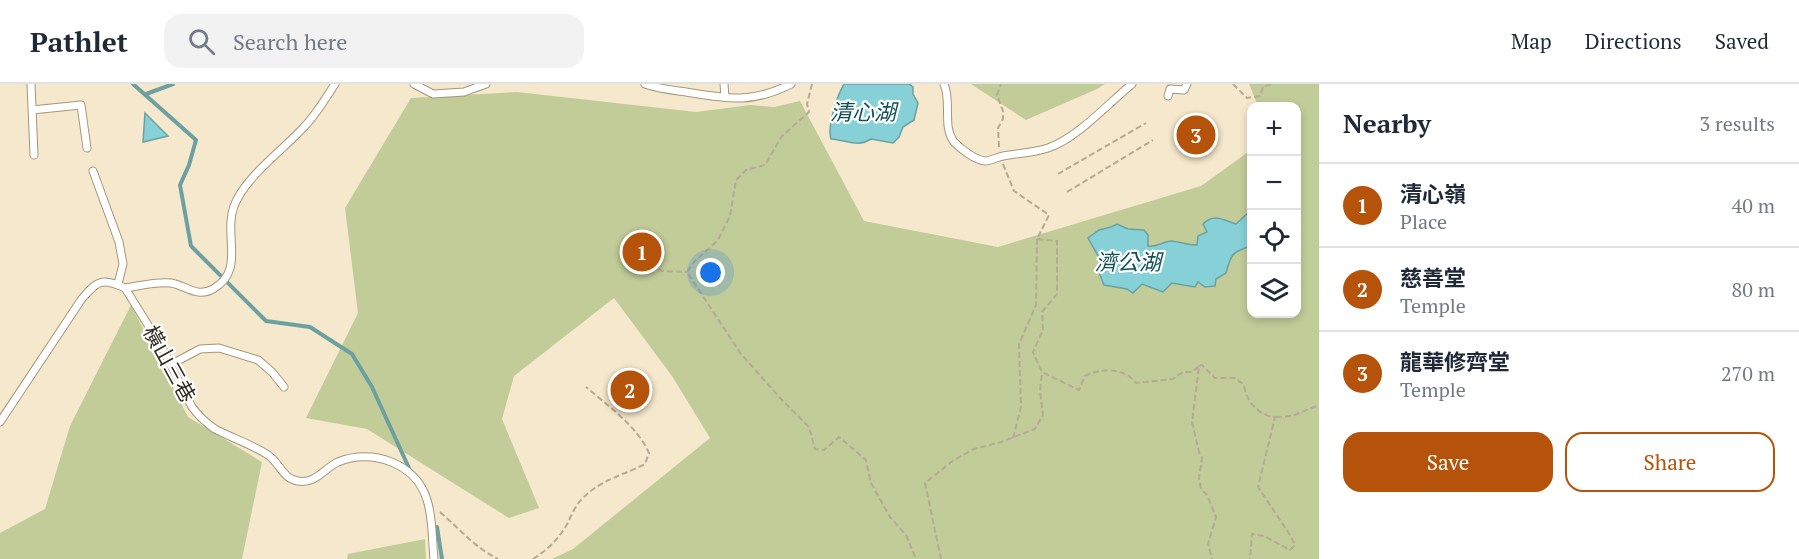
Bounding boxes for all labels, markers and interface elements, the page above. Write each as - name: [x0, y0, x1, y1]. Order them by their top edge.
- search box: [164, 14, 584, 68]
- text: Pathlet: [30, 23, 128, 60]
- icon: search: [185, 25, 218, 58]
- text: Search here: [233, 27, 347, 56]
- text: Map: [1511, 27, 1552, 55]
- text: Directions: [1585, 27, 1682, 55]
- text: Saved: [1715, 27, 1769, 55]
- water label: 清心湖: [830, 97, 899, 126]
- map controls: [1247, 102, 1301, 318]
- button: +: [1247, 102, 1301, 156]
- text: Nearby: [1343, 106, 1431, 140]
- text: 3 results: [1700, 110, 1775, 137]
- pin: 3: [1176, 112, 1216, 158]
- button: −: [1247, 156, 1301, 210]
- text: 清心嶺: [1400, 179, 1466, 208]
- text: 1: [1357, 192, 1368, 219]
- text: 40 m: [1732, 192, 1775, 219]
- text: Place: [1400, 208, 1447, 235]
- button: locate: [1247, 210, 1301, 264]
- pin: 1: [622, 230, 662, 274]
- water label: 濟公湖: [1095, 247, 1164, 276]
- your location: [696, 258, 725, 287]
- text: 慈善堂: [1400, 263, 1466, 292]
- button: layers: [1247, 264, 1301, 318]
- text: 2: [1357, 276, 1368, 303]
- text: 80 m: [1732, 276, 1775, 303]
- text: Temple: [1400, 292, 1466, 319]
- street label: 橫山三巷: [137, 320, 202, 407]
- text: 龍華修齊堂: [1400, 347, 1510, 376]
- text: 3: [1357, 360, 1368, 387]
- text: 270 m: [1721, 360, 1775, 387]
- pin: 2: [610, 368, 650, 412]
- text: Temple: [1400, 376, 1466, 403]
- button: Save: [1343, 432, 1553, 492]
- button: Share: [1565, 432, 1775, 492]

